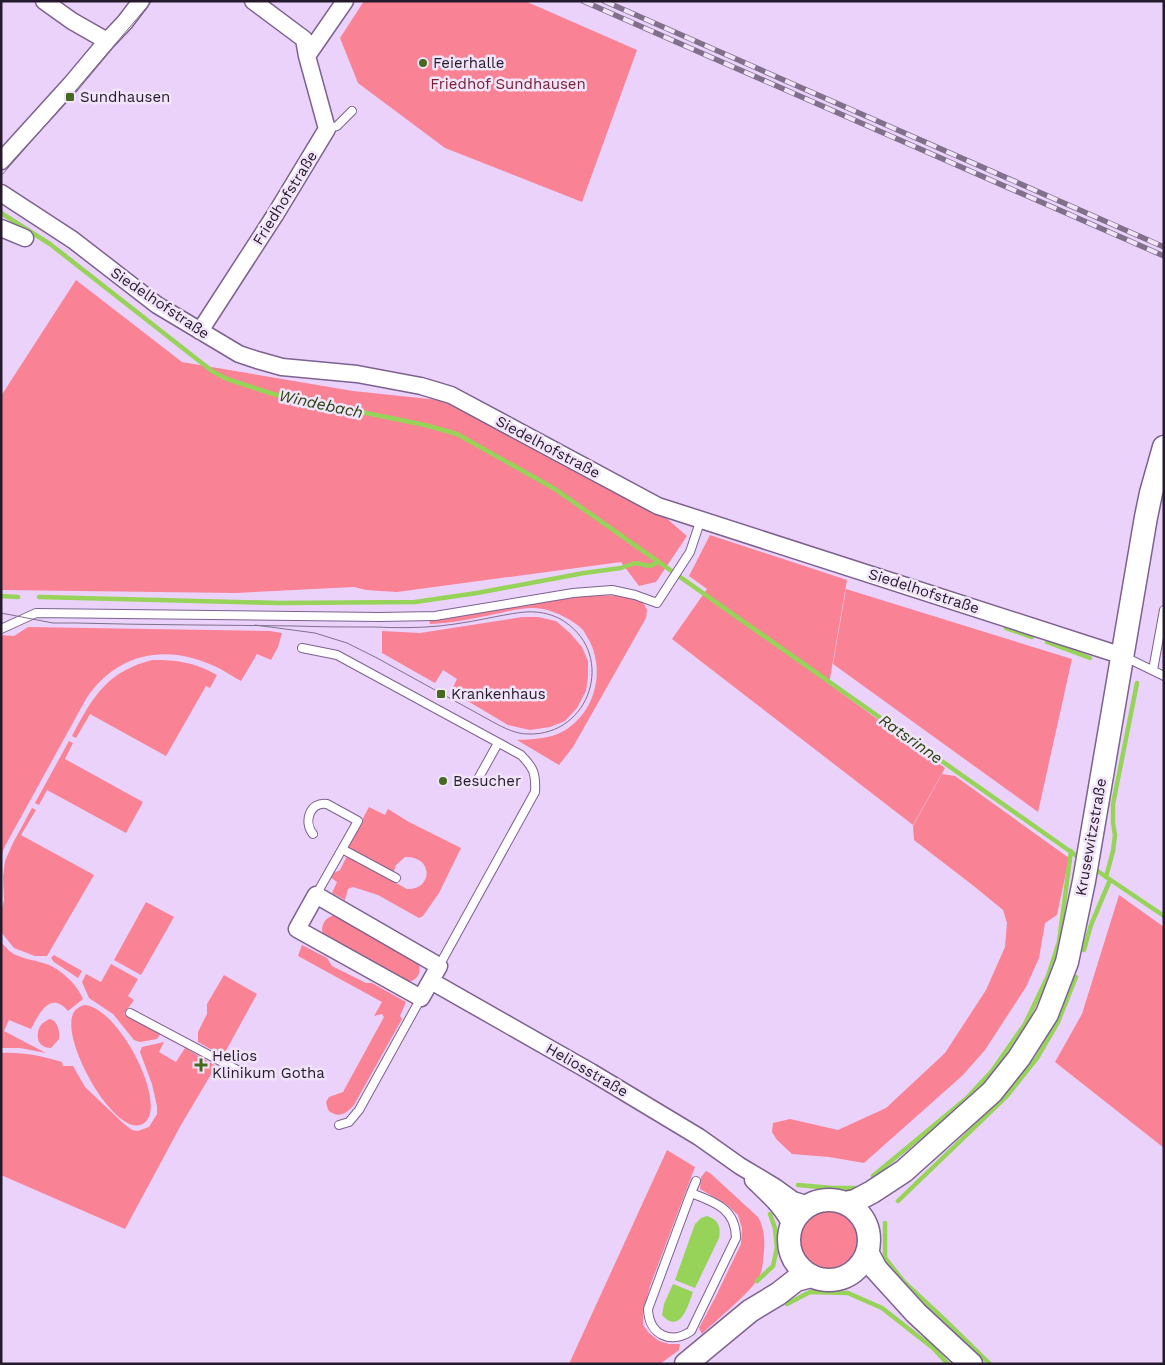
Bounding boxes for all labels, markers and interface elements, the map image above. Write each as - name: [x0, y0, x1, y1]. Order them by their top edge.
- place label: Feierhalle: [433, 54, 504, 72]
- marker: Feierhalle: [417, 57, 429, 69]
- park label: Friedhof Sundhausen: [430, 75, 586, 93]
- place label: Sundhausen: [80, 88, 170, 106]
- marker: Sundhausen: [64, 91, 76, 103]
- street label: Friedhofstraße: [249, 148, 321, 248]
- street label: Siedelhofstraße: [107, 263, 213, 343]
- water label: Windebach: [277, 386, 365, 422]
- street label: Siedelhofstraße: [493, 412, 603, 482]
- street label: Siedelhofstraße: [866, 565, 982, 617]
- place label: Krankenhaus: [451, 685, 546, 703]
- marker: Krankenhaus: [435, 688, 447, 700]
- water label: Ratsrinne: [876, 710, 946, 768]
- place label: Besucher: [453, 772, 521, 790]
- marker: Besucher: [437, 775, 449, 787]
- street label: Krusewitzstraße: [1072, 777, 1110, 897]
- street label: Heliosstraße: [543, 1039, 631, 1101]
- place label: Helios Klinikum Gotha: [212, 1047, 325, 1082]
- marker: Helios Klinikum Gotha: [194, 1058, 208, 1072]

